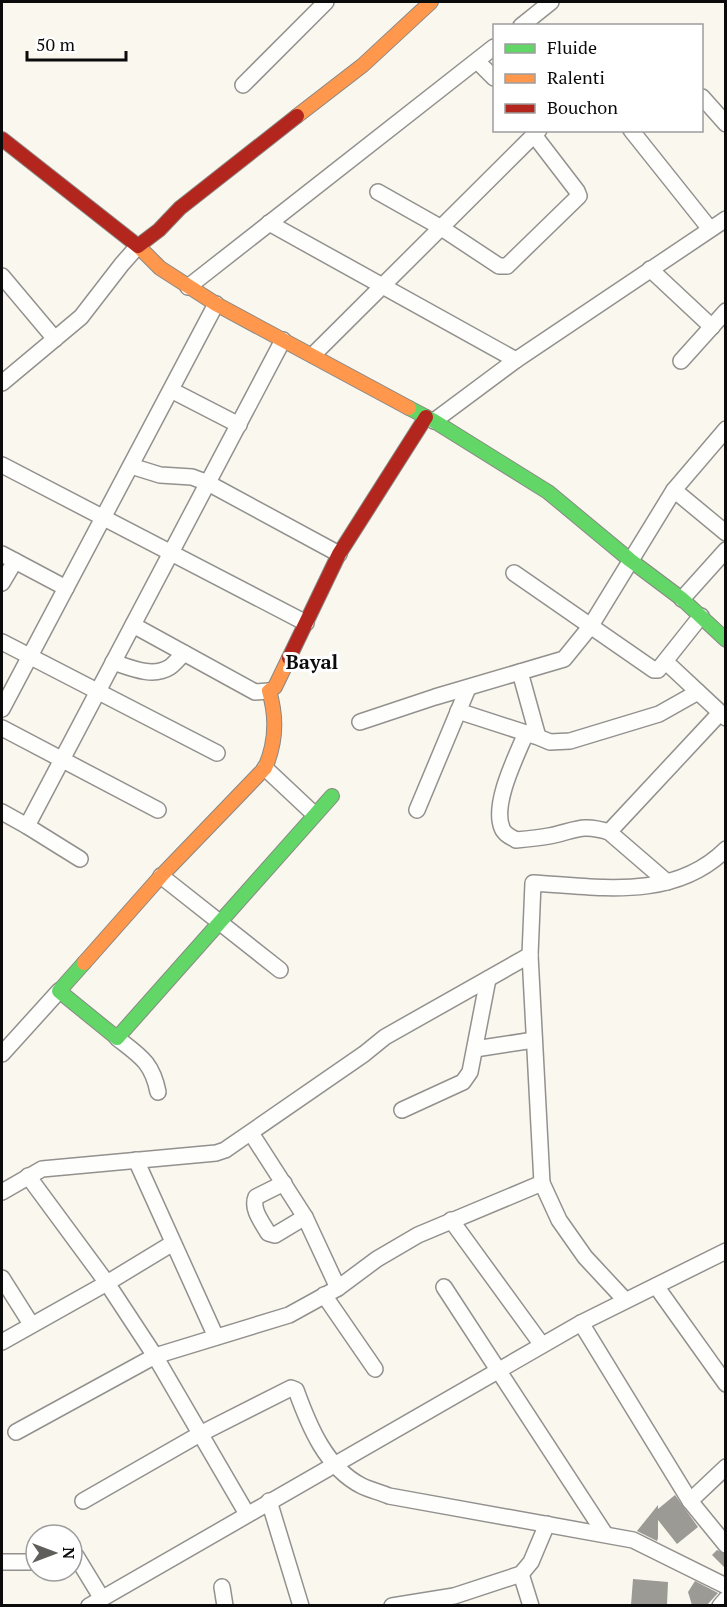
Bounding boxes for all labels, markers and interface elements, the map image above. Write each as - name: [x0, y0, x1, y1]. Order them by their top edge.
- scale bar: [27, 24, 126, 62]
- legend: [493, 24, 703, 132]
- text: 50 m: [36, 32, 76, 56]
- text: Fluide: [547, 35, 597, 59]
- text: Ralenti: [547, 65, 605, 89]
- text: Bouchon: [547, 95, 618, 119]
- district label: Bayal: [286, 648, 339, 675]
- north arrow: [24, 1523, 84, 1583]
- text: N: [58, 1547, 80, 1559]

